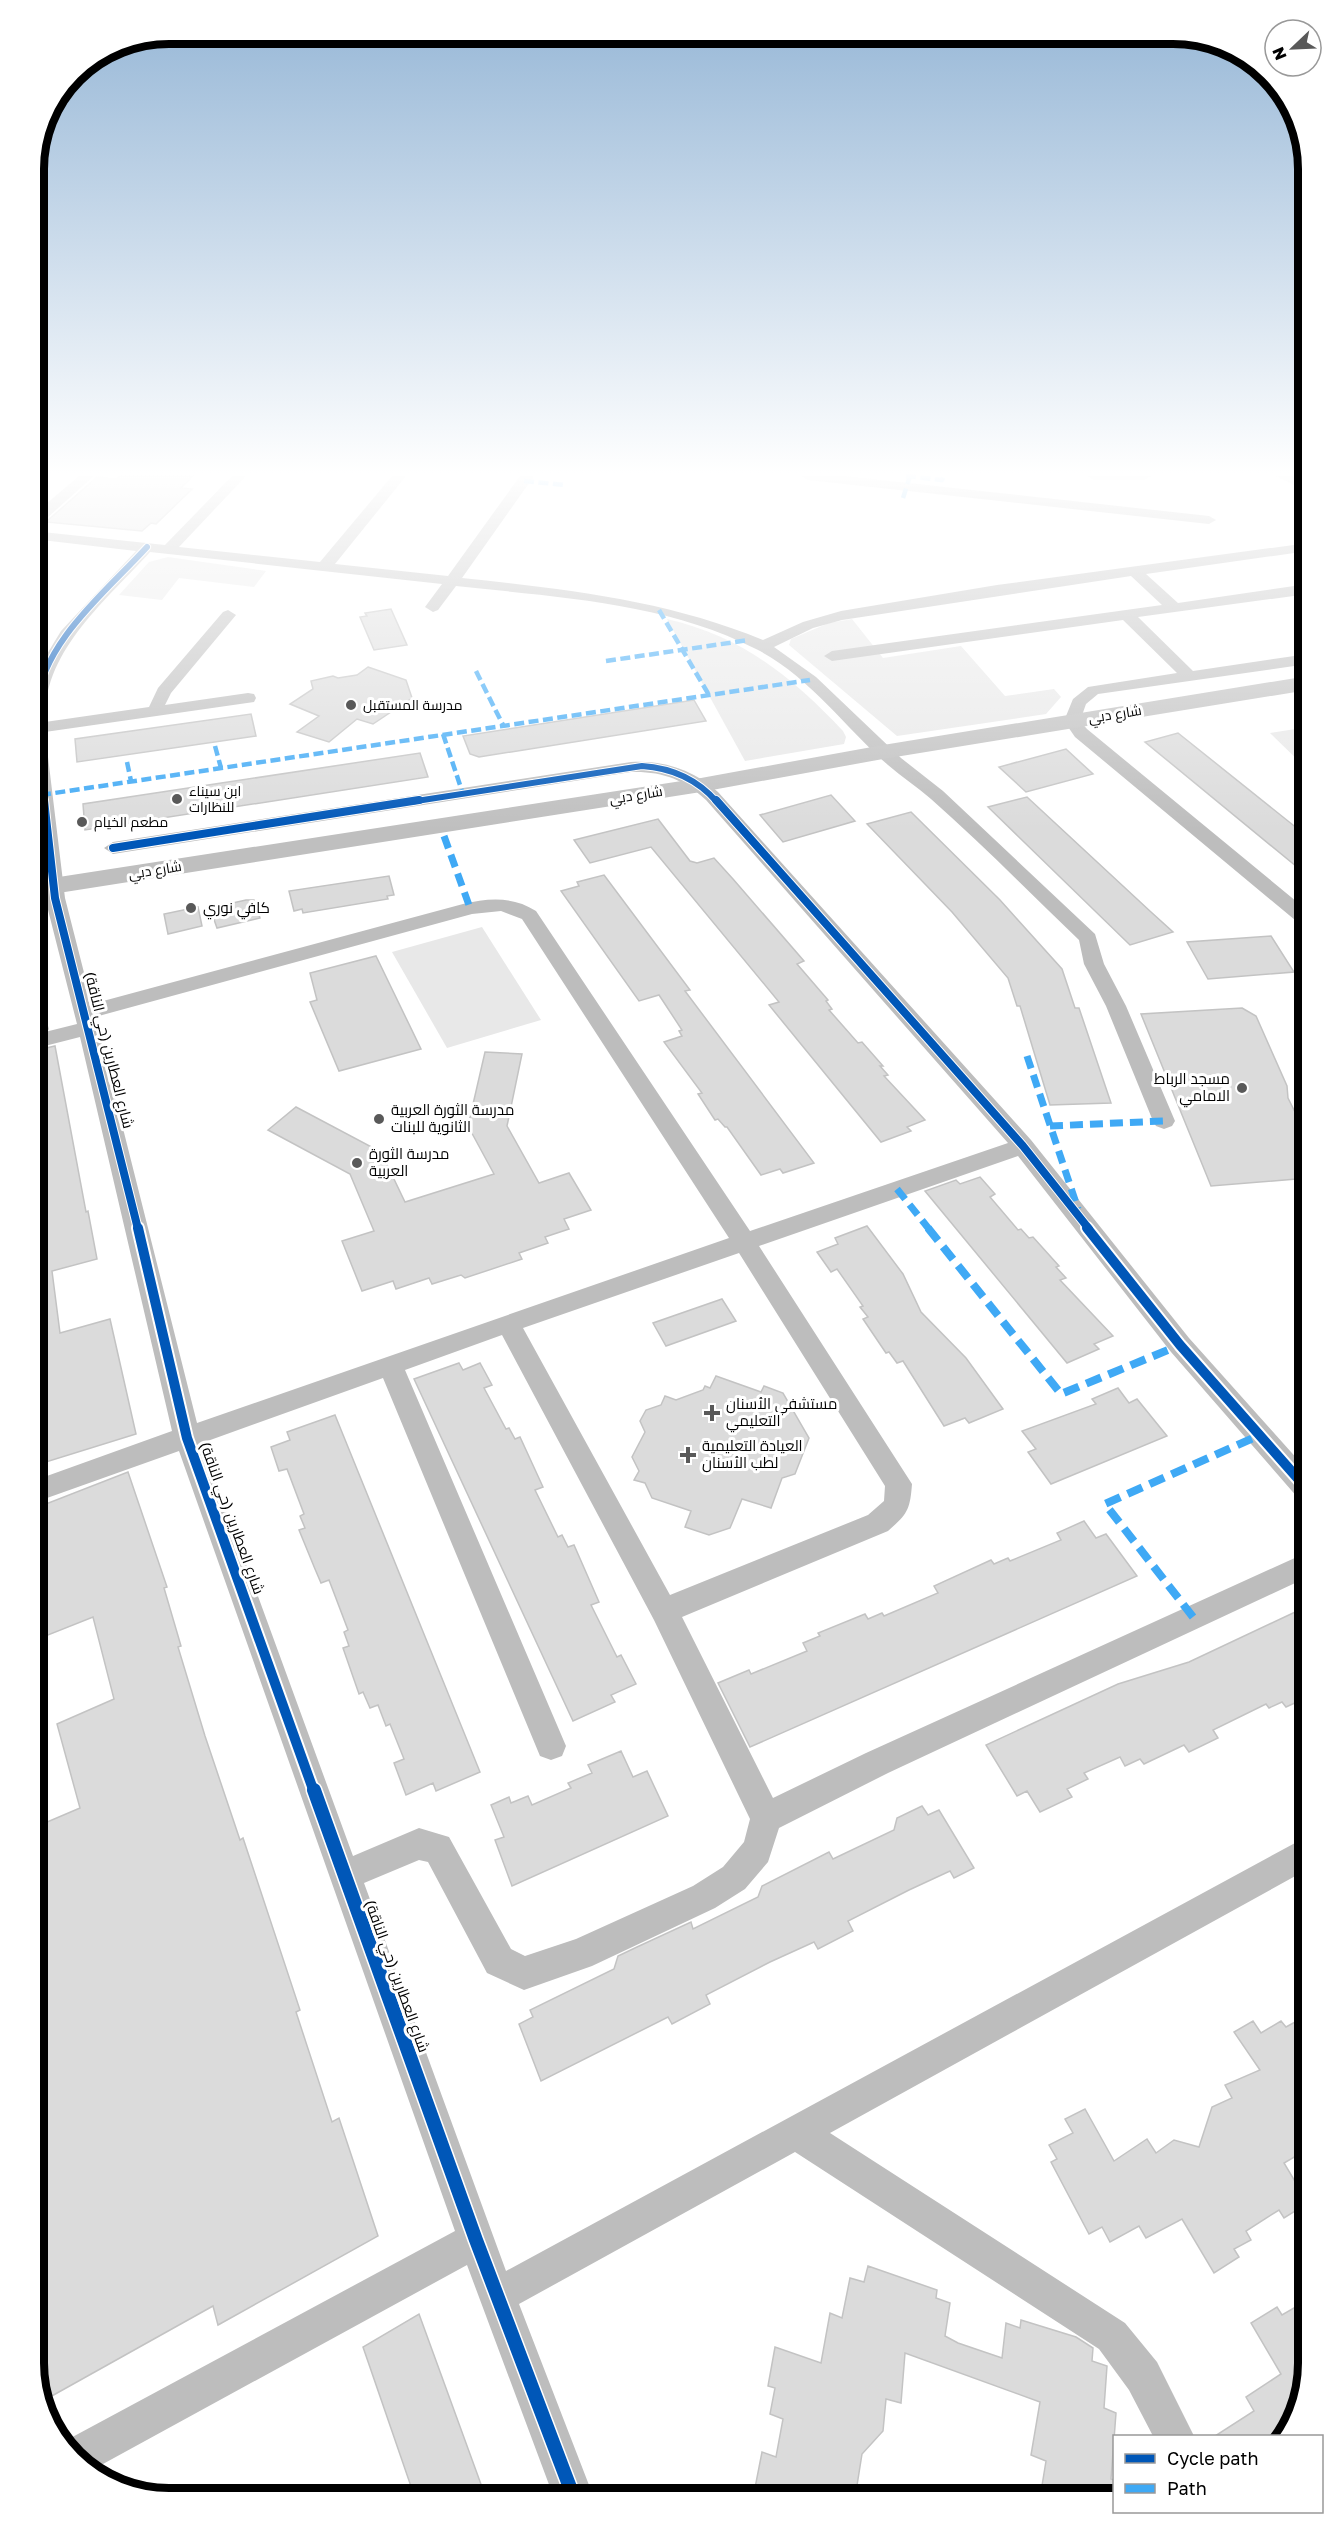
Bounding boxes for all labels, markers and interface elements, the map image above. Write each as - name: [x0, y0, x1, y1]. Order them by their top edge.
- north arrow: [1263, 18, 1323, 78]
- text: N: [1268, 44, 1291, 63]
- place label: مدرسة المستقبل: [363, 696, 462, 713]
- marker: مدرسة المستقبل: [344, 698, 358, 712]
- street label: شارع دبي: [1087, 701, 1143, 730]
- place label: ابن سيناء للنظارات: [189, 782, 241, 815]
- street label: شارع دبي: [608, 782, 664, 811]
- marker: ابن سيناء للنظارات: [170, 792, 184, 806]
- place label: مطعم الخيام: [94, 813, 168, 832]
- marker: مطعم الخيام: [75, 815, 89, 829]
- street label: شارع دبي: [127, 857, 183, 886]
- place label: كافي نوري: [203, 898, 270, 920]
- marker: كافي نوري: [184, 901, 198, 915]
- street label: شارع العطارين (حي الناقة): [78, 969, 138, 1131]
- place label: مسجد الرباط الامامي: [1154, 1069, 1230, 1108]
- marker: مسجد الرباط الامامي: [1235, 1081, 1249, 1095]
- place label: مدرسة الثورة العربية الثانوية للبنات: [391, 1100, 514, 1136]
- marker: مدرسة الثورة العربية الثانوية للبنات: [372, 1112, 386, 1126]
- place label: مدرسة الثورة العربية: [369, 1144, 449, 1180]
- marker: مدرسة الثورة العربية: [350, 1156, 364, 1170]
- place label: مستشفي الأسنان التعليمي: [726, 1394, 837, 1433]
- marker: مستشفي الأسنان التعليمي: [703, 1404, 721, 1422]
- place label: العيادة التعليمية لطب الأسنان: [702, 1436, 803, 1473]
- street label: شارع العطارين (حي الناقة): [193, 1439, 269, 1598]
- marker: العيادة التعليمية لطب الأسنان: [679, 1446, 697, 1464]
- street label: شارع العطارين (حي الناقة): [358, 1897, 434, 2056]
- legend: [1113, 2435, 1323, 2513]
- text: Cycle path: [1167, 2447, 1259, 2469]
- text: Path: [1167, 2477, 1207, 2499]

